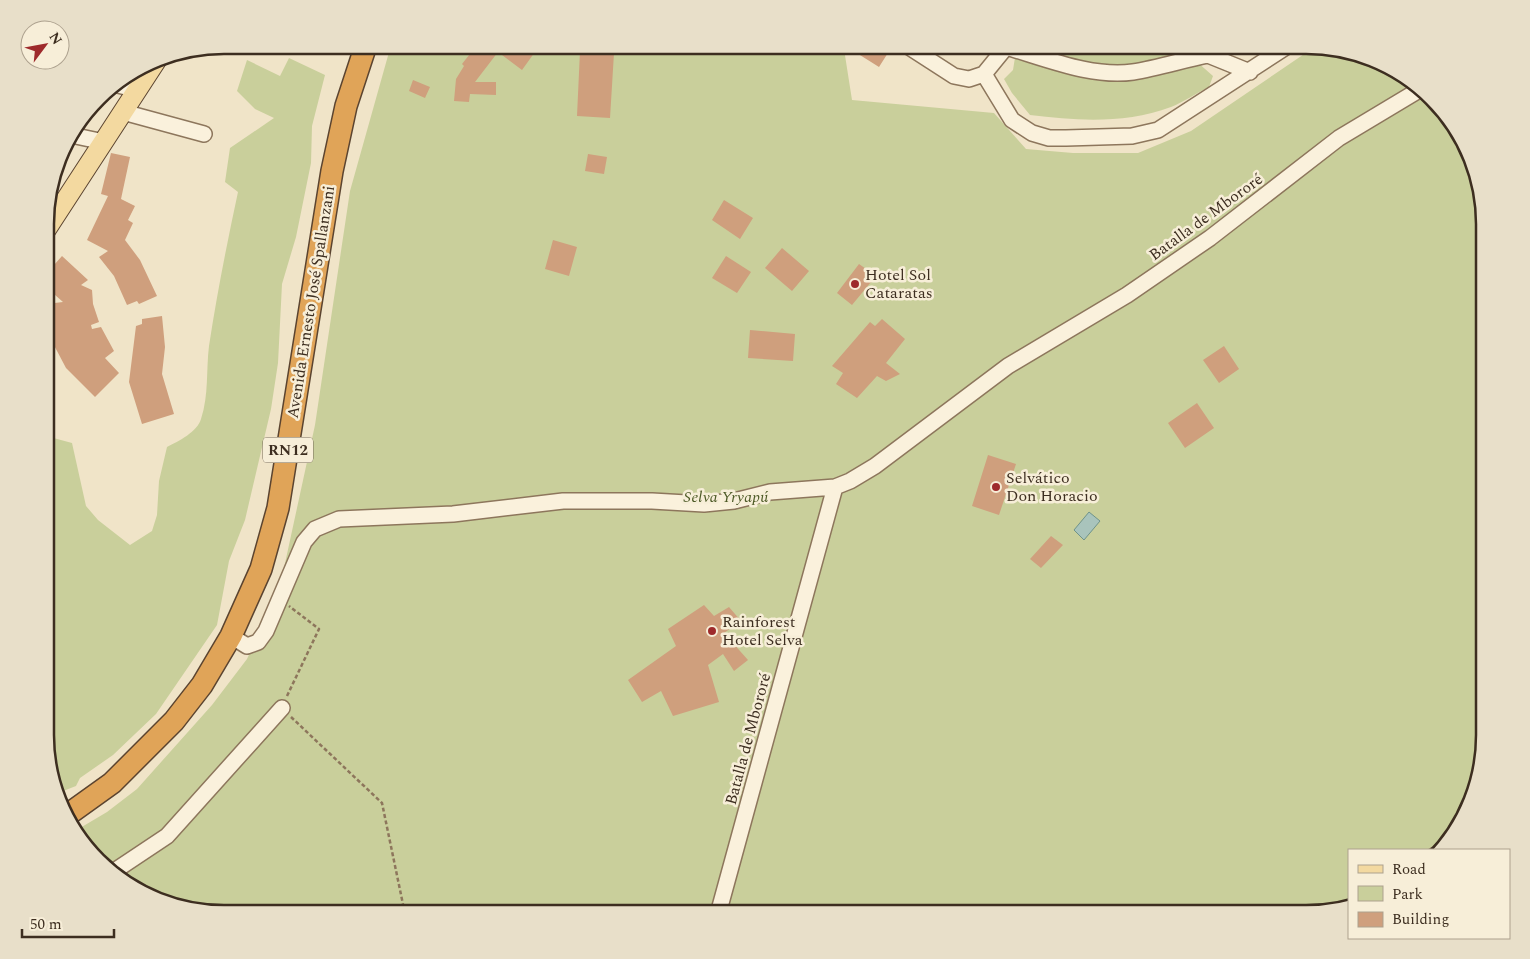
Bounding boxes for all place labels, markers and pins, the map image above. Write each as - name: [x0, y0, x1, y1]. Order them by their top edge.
- place label: Hotel Sol Cataratas: [865, 263, 933, 305]
- marker: Hotel Sol Cataratas: [849, 278, 861, 290]
- place label: Selvático Don Horacio: [1006, 466, 1098, 508]
- marker: Selvático Don Horacio: [990, 481, 1002, 493]
- place label: Rainforest Hotel Selva: [722, 610, 803, 652]
- marker: Rainforest Hotel Selva: [706, 625, 718, 637]

